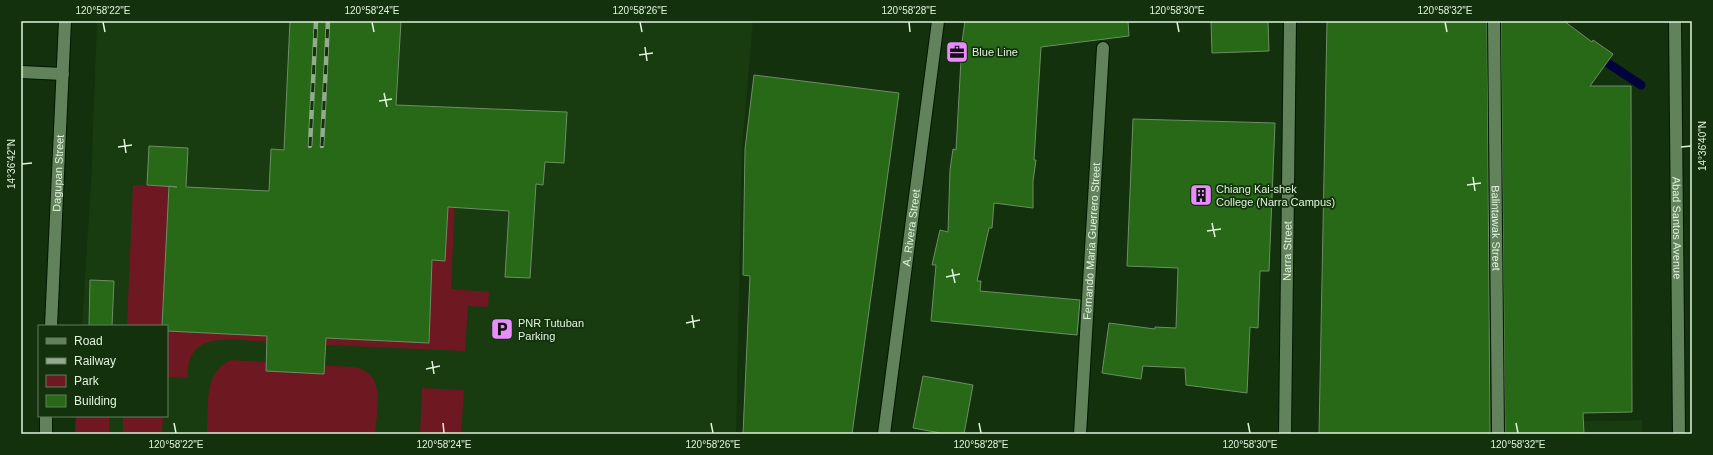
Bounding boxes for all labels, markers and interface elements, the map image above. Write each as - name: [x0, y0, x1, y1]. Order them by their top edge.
- text: 120°58'22"E: [75, 5, 131, 16]
- text: 120°58'24"E: [344, 5, 400, 16]
- text: 120°58'26"E: [612, 5, 668, 16]
- text: 120°58'28"E: [881, 5, 937, 16]
- text: 120°58'30"E: [1149, 5, 1205, 16]
- text: 120°58'32"E: [1417, 5, 1473, 16]
- office icon: Blue Line: [944, 39, 970, 65]
- place label: Blue Line: [972, 46, 1018, 58]
- text: 14°36'40"N: [1697, 121, 1708, 171]
- street label: Dagupan Street: [50, 134, 66, 212]
- text: 14°36'42"N: [6, 139, 17, 189]
- street label: Fernando Maria Guerrero Street: [1081, 162, 1102, 320]
- street label: Abad Santos Avenue: [1671, 177, 1684, 279]
- building icon: Chiang Kai-shek College (Narra Campus): [1188, 182, 1214, 208]
- place label: Chiang Kai-shek College (Narra Campus): [1216, 183, 1335, 208]
- street label: Balintawak Street: [1490, 185, 1502, 271]
- street label: A. Rivera Street: [900, 188, 922, 267]
- street label: Narra Street: [1281, 221, 1294, 281]
- parking icon: PNR Tutuban Parking: [489, 316, 515, 342]
- place label: PNR Tutuban Parking: [518, 317, 584, 342]
- legend: [38, 325, 168, 417]
- text: Road: [74, 334, 103, 348]
- text: Railway: [74, 354, 116, 368]
- text: Park: [74, 374, 100, 388]
- text: Building: [74, 394, 117, 408]
- text: 120°58'22"E: [148, 439, 204, 450]
- text: 120°58'24"E: [416, 439, 472, 450]
- text: 120°58'26"E: [685, 439, 741, 450]
- text: 120°58'28"E: [953, 439, 1009, 450]
- text: 120°58'30"E: [1222, 439, 1278, 450]
- text: 120°58'32"E: [1490, 439, 1546, 450]

